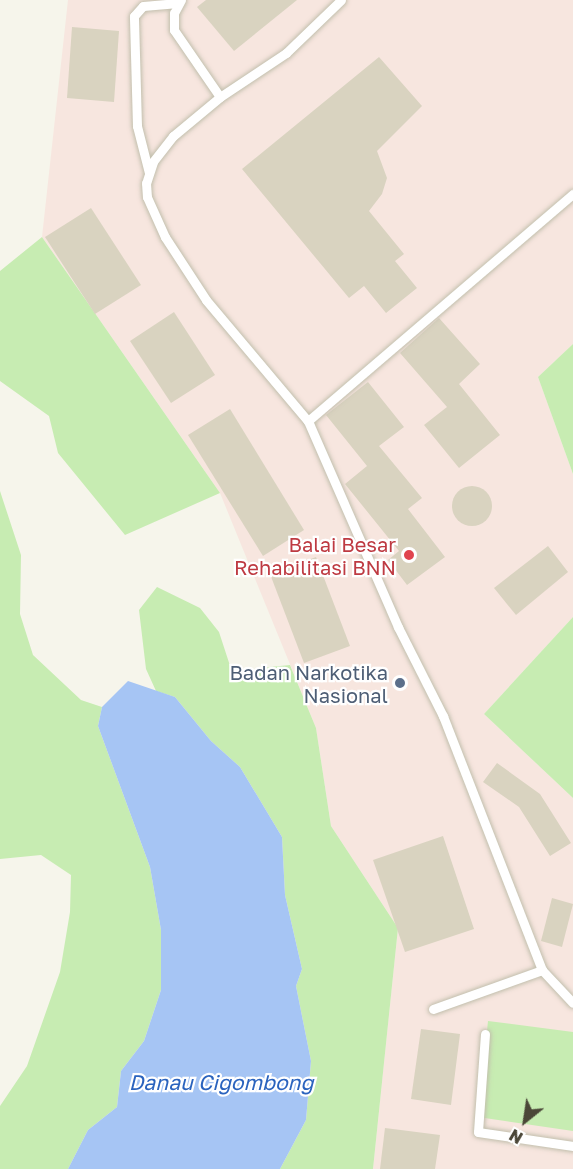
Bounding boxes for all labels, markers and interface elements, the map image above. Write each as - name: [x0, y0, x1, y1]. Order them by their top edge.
- place label: Balai Besar Rehabilitasi BNN: [234, 532, 396, 579]
- marker: Balai Besar Rehabilitasi BNN: [400, 546, 418, 564]
- place label: Badan Narkotika Nasional: [229, 660, 388, 707]
- marker: Badan Narkotika Nasional: [393, 676, 407, 690]
- water label: Danau Cigombong: [129, 1069, 313, 1095]
- north arrow: [495, 1091, 555, 1151]
- text: N: [506, 1125, 526, 1148]

